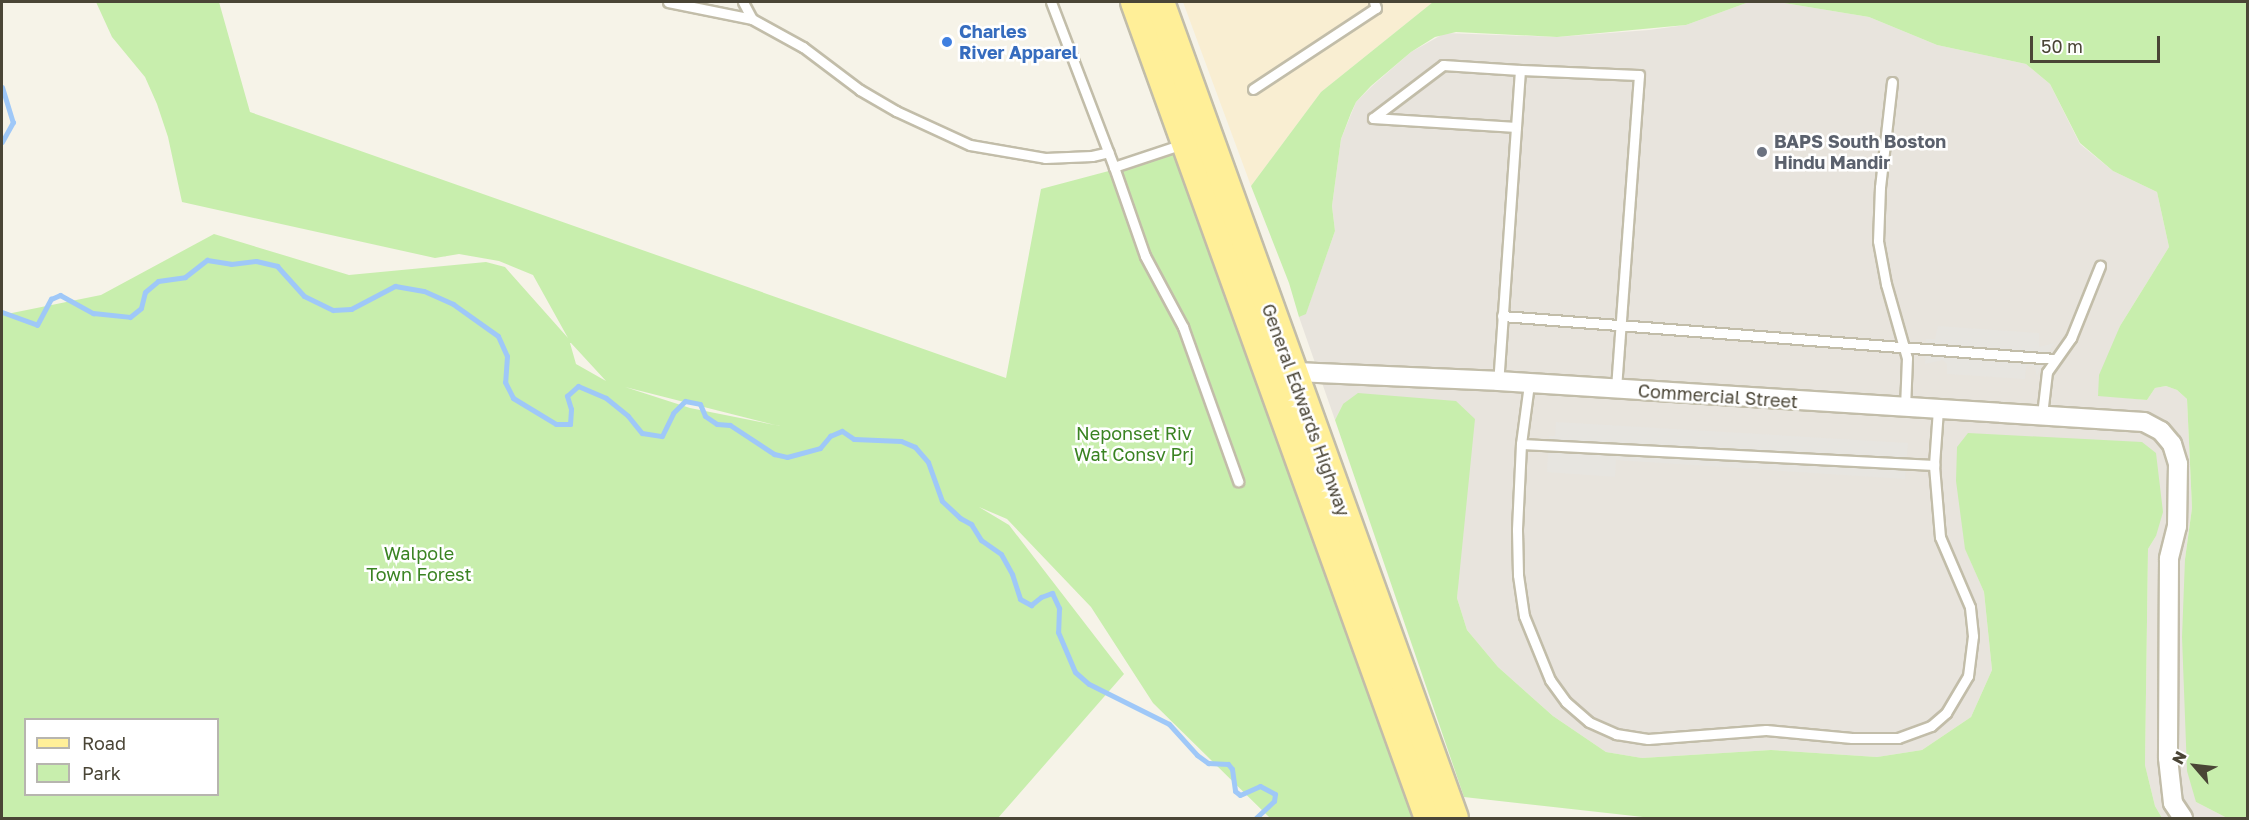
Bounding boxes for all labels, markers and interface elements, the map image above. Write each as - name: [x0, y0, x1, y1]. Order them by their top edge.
- place label: Charles River Apparel: [959, 21, 1078, 63]
- scale bar: [2033, 24, 2164, 62]
- marker: Charles River Apparel: [940, 35, 954, 49]
- text: 50 m: [2041, 35, 2083, 57]
- place label: BAPS South Boston Hindu Mandir: [1774, 131, 1946, 174]
- marker: BAPS South Boston Hindu Mandir: [1755, 145, 1769, 159]
- street label: General Edwards Highway: [1257, 301, 1355, 519]
- street label: Commercial Street: [1637, 380, 1799, 412]
- park label: Neponset Riv Wat Consv Prj: [1074, 423, 1194, 466]
- park label: Walpole Town Forest: [366, 543, 472, 586]
- legend: [24, 718, 219, 796]
- text: Road: [82, 732, 126, 754]
- north arrow: [2165, 736, 2225, 796]
- text: N: [2167, 747, 2191, 768]
- text: Park: [82, 762, 121, 784]

